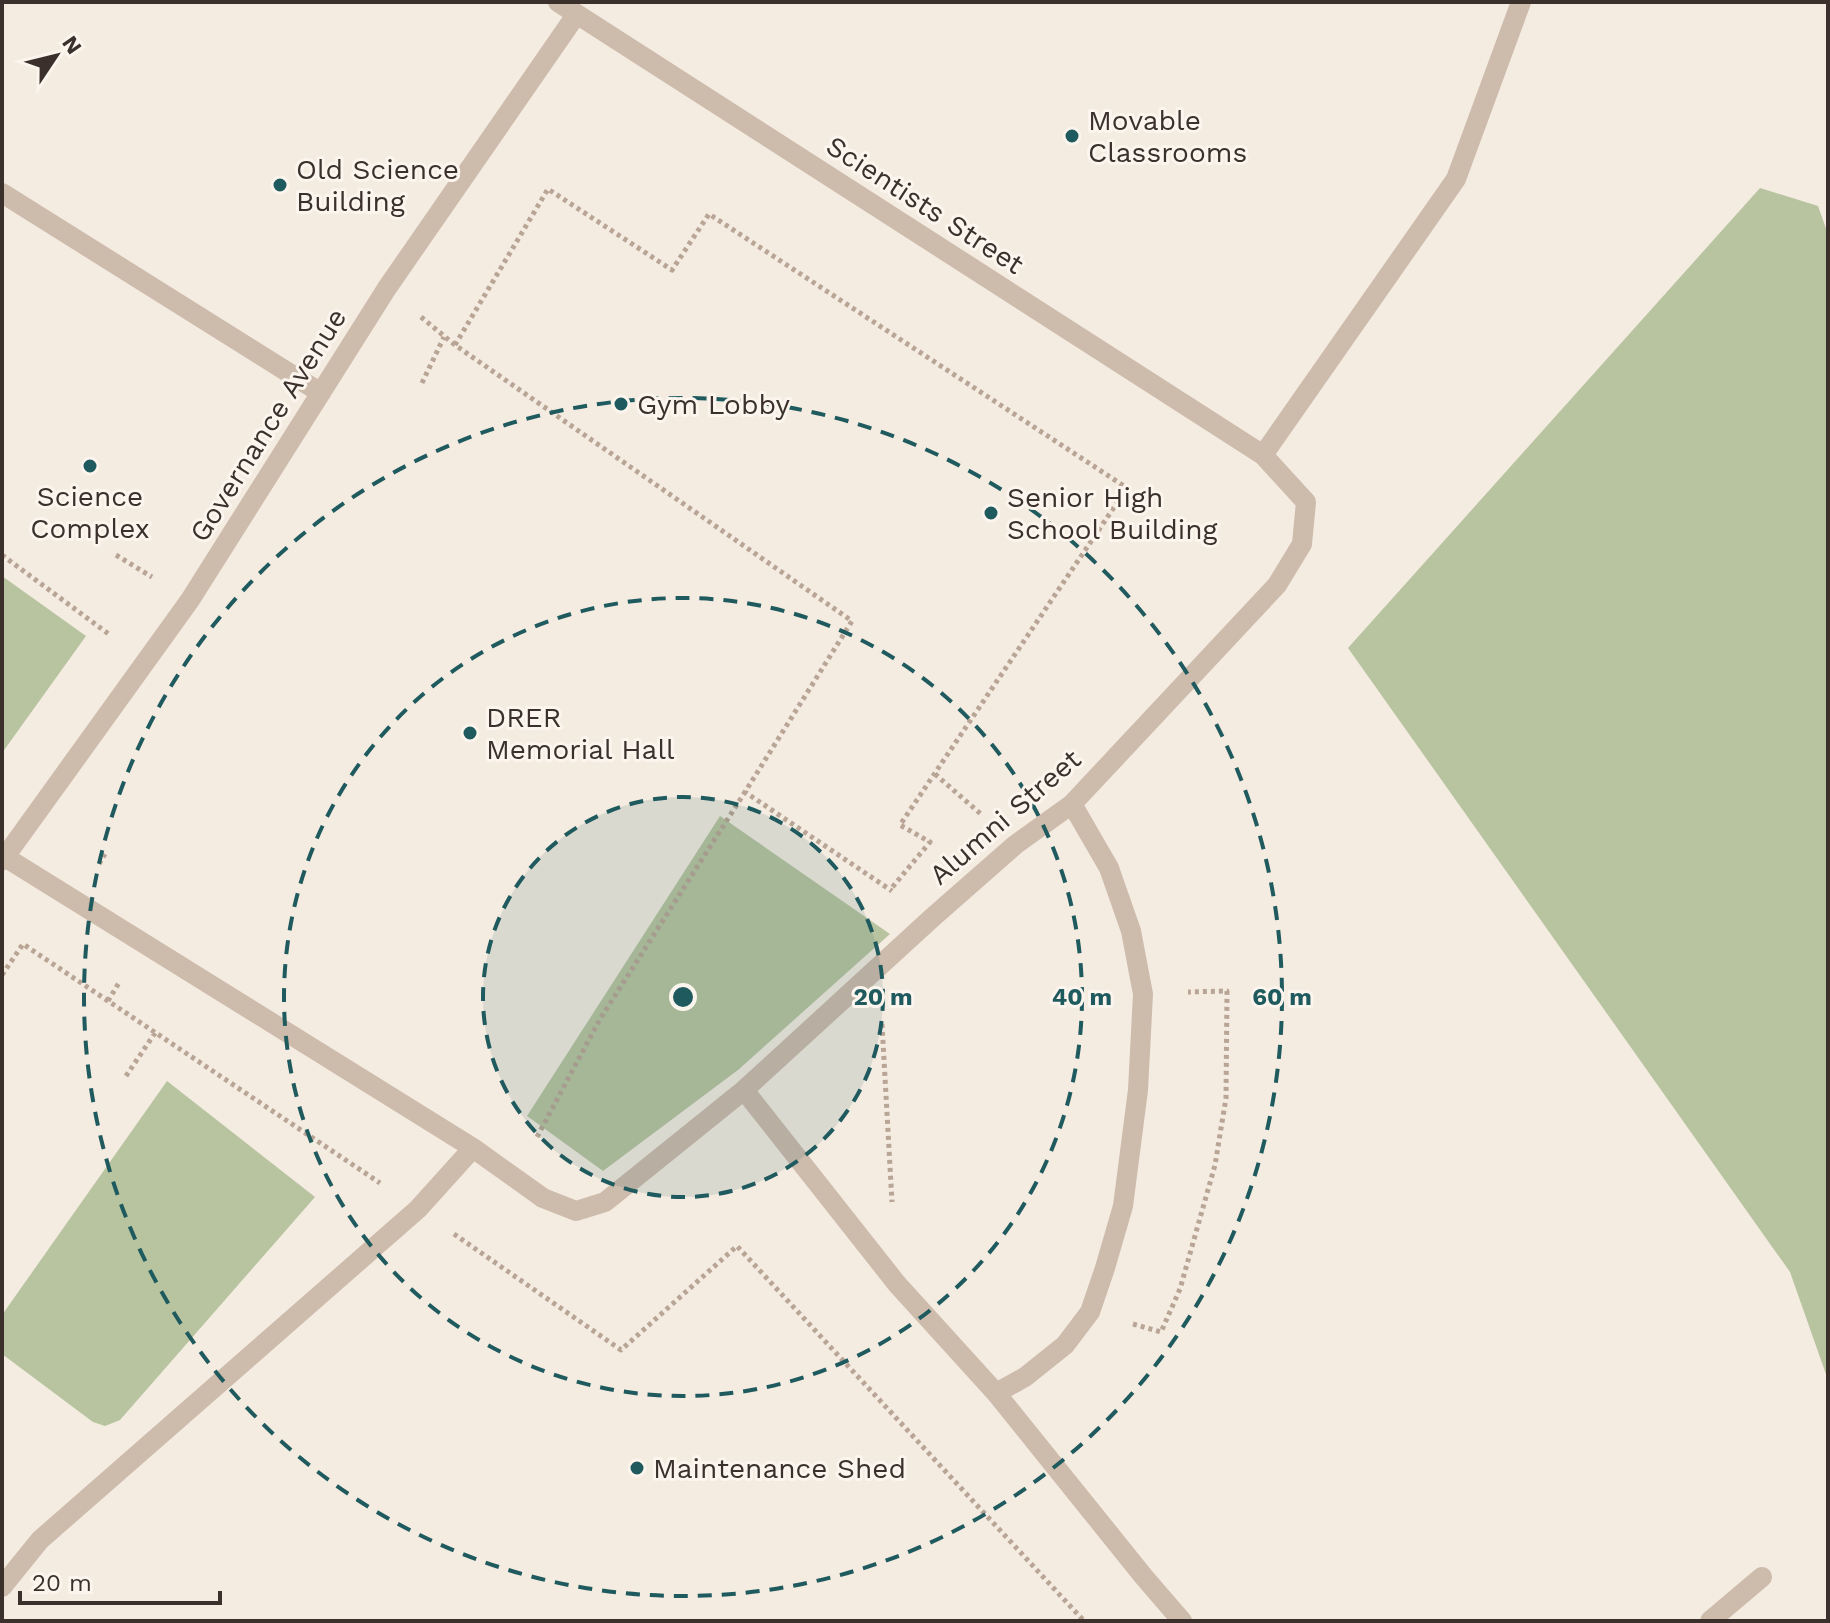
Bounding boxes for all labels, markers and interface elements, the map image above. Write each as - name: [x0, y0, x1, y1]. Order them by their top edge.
- north arrow: [16, 16, 96, 96]
- text: N: [57, 31, 87, 59]
- place label: Movable Classrooms: [1088, 104, 1247, 169]
- marker: Movable Classrooms: [1063, 127, 1081, 145]
- street label: Scientists Street: [820, 129, 1030, 281]
- place label: Old Science Building: [296, 153, 459, 218]
- marker: Old Science Building: [271, 176, 289, 194]
- street label: Governance Avenue: [183, 302, 353, 548]
- place label: Gym Lobby: [637, 388, 791, 421]
- marker: Gym Lobby: [612, 395, 630, 413]
- marker: Science Complex: [81, 457, 99, 475]
- place label: Science Complex: [30, 480, 150, 545]
- place label: Senior High School Building: [1007, 481, 1218, 546]
- marker: Senior High School Building: [982, 504, 1000, 522]
- place label: DRER Memorial Hall: [486, 701, 675, 766]
- marker: DRER Memorial Hall: [461, 724, 479, 742]
- street label: Alumni Street: [923, 742, 1088, 892]
- centre of rings: [669, 983, 697, 1011]
- text: 20 m: [853, 983, 913, 1011]
- text: 40 m: [1052, 983, 1112, 1011]
- text: 60 m: [1252, 983, 1312, 1011]
- place label: Maintenance Shed: [653, 1452, 906, 1485]
- marker: Maintenance Shed: [628, 1459, 646, 1477]
- scale bar: [20, 1555, 220, 1605]
- text: 20 m: [32, 1569, 92, 1597]

